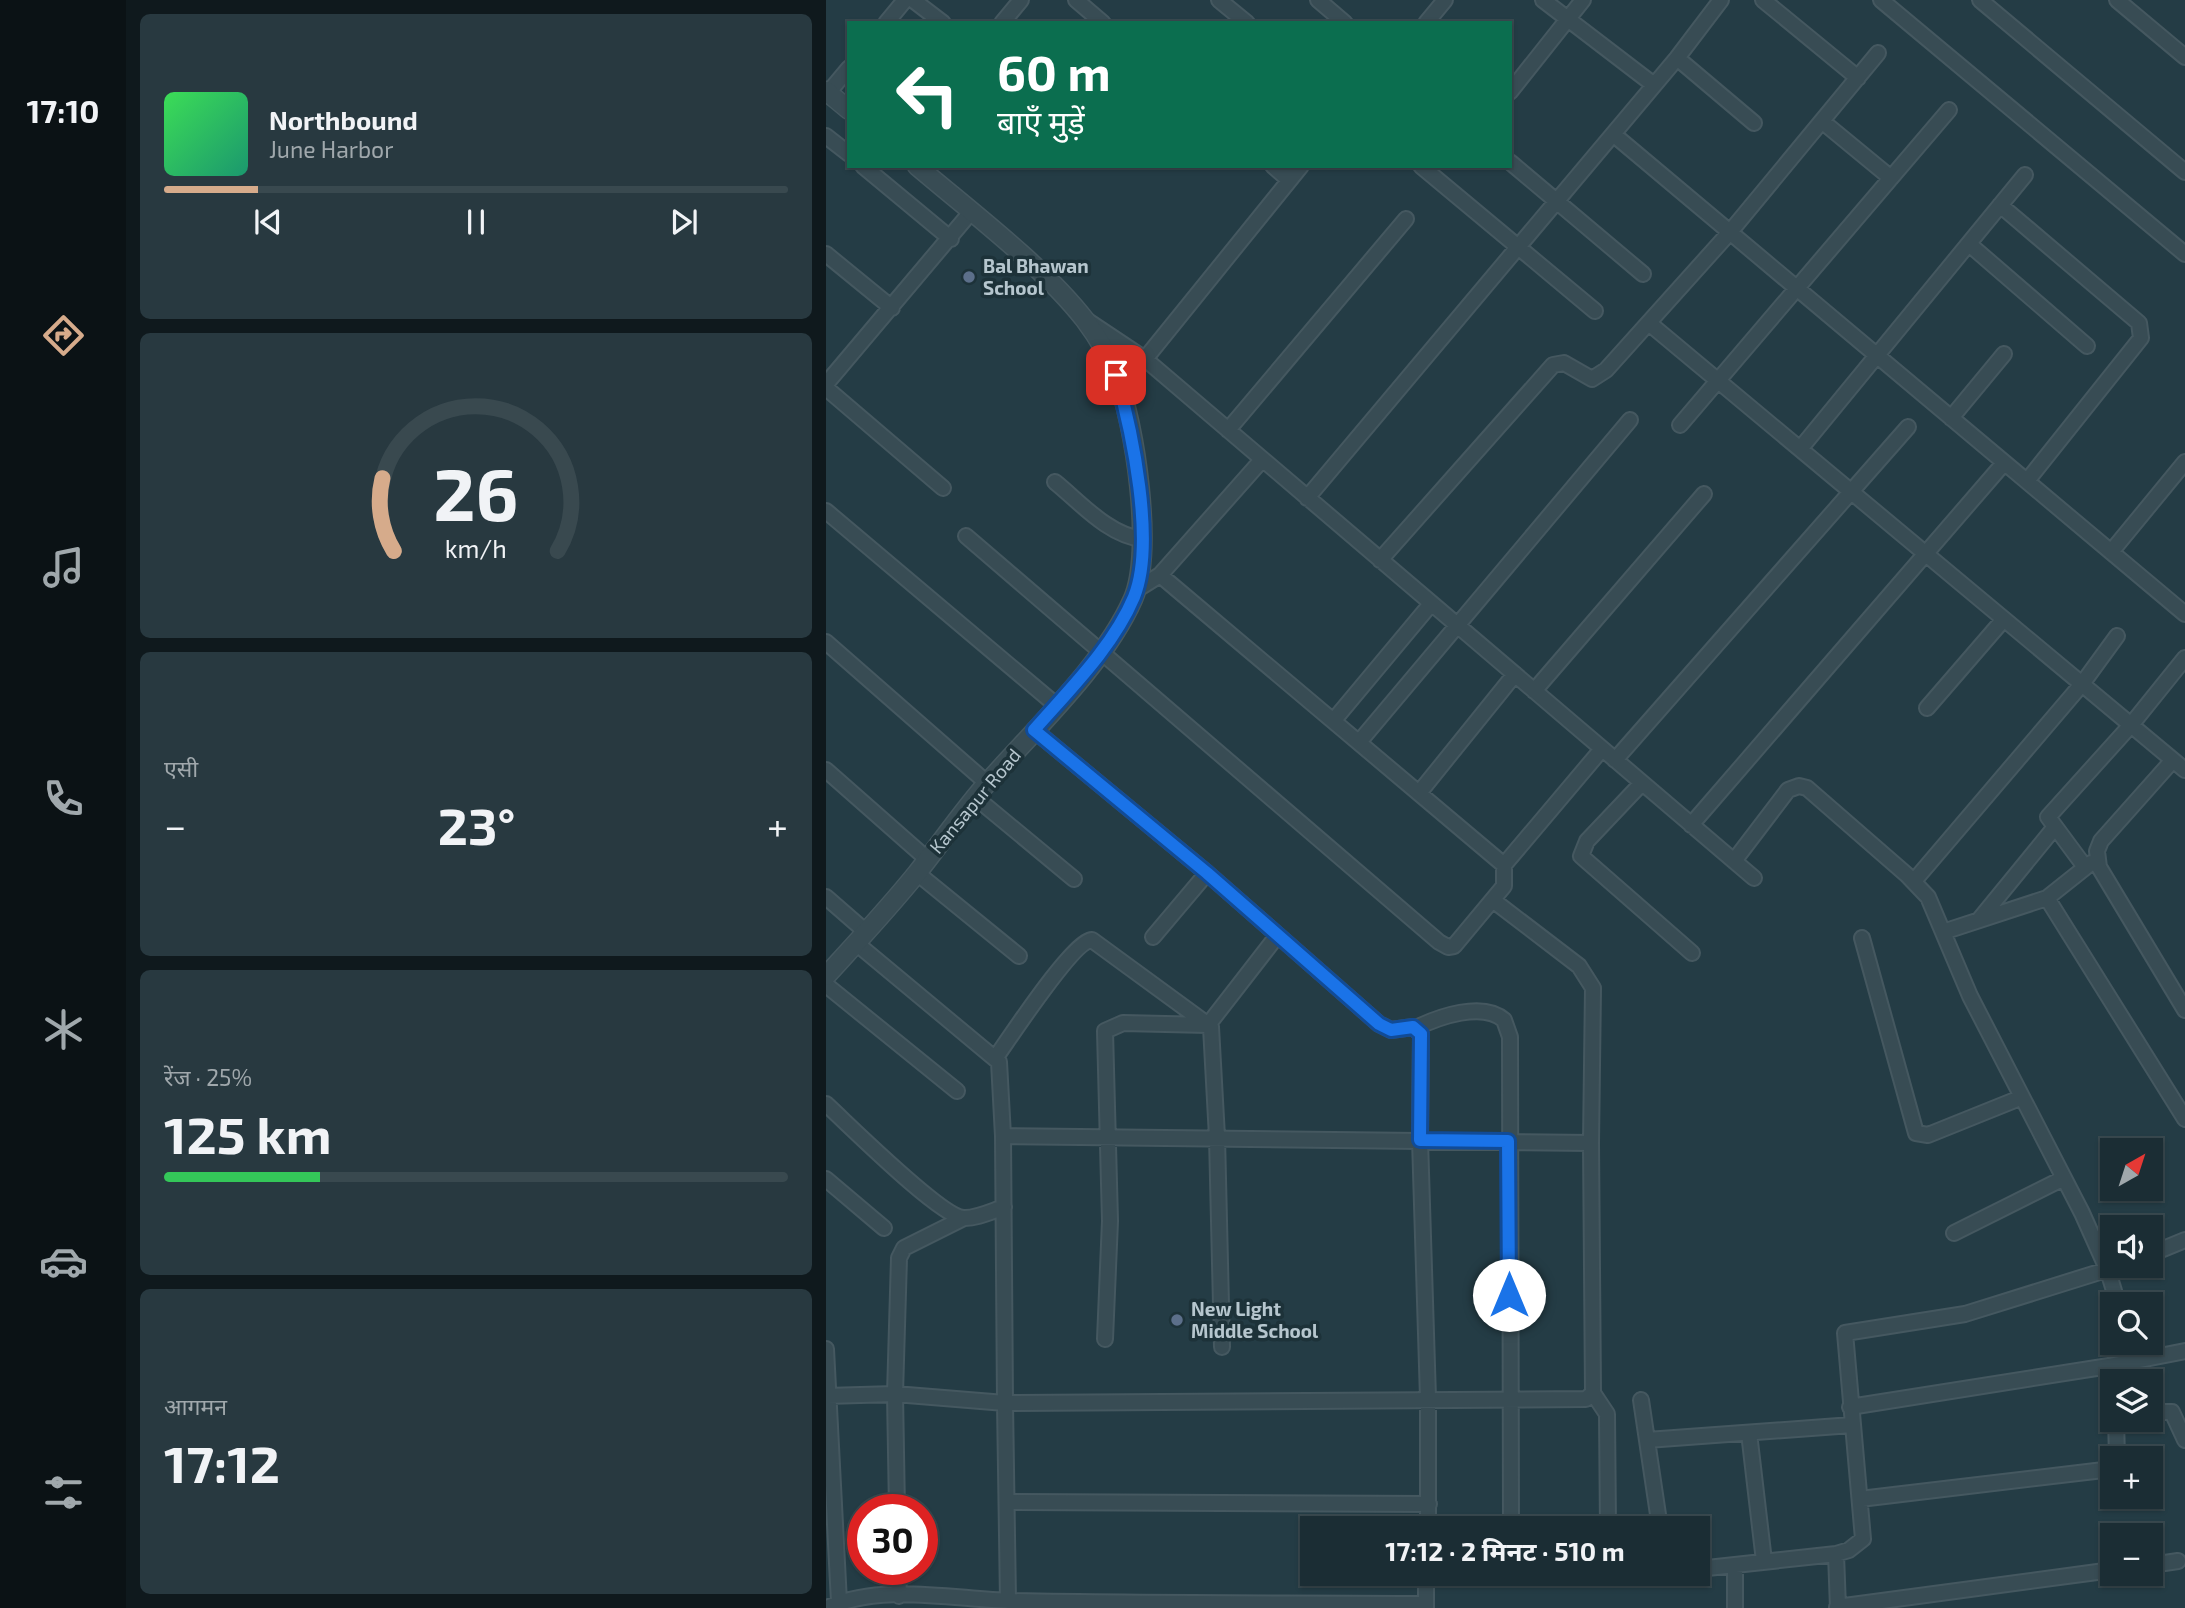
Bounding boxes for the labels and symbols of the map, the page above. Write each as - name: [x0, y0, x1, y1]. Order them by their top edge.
- place label: Bal Bhawan School: [983, 254, 1089, 299]
- marker: Bal Bhawan School: [961, 269, 977, 285]
- pin: [1086, 345, 1146, 405]
- street label: Kansapur Road: [924, 744, 1025, 858]
- north arrow: [2100, 1138, 2163, 1200]
- position arrow: [1472, 1258, 1546, 1332]
- place label: New Light Middle School: [1191, 1297, 1319, 1342]
- marker: New Light Middle School: [1169, 1312, 1185, 1328]
- speed limit sign: 30: [847, 1494, 938, 1585]

